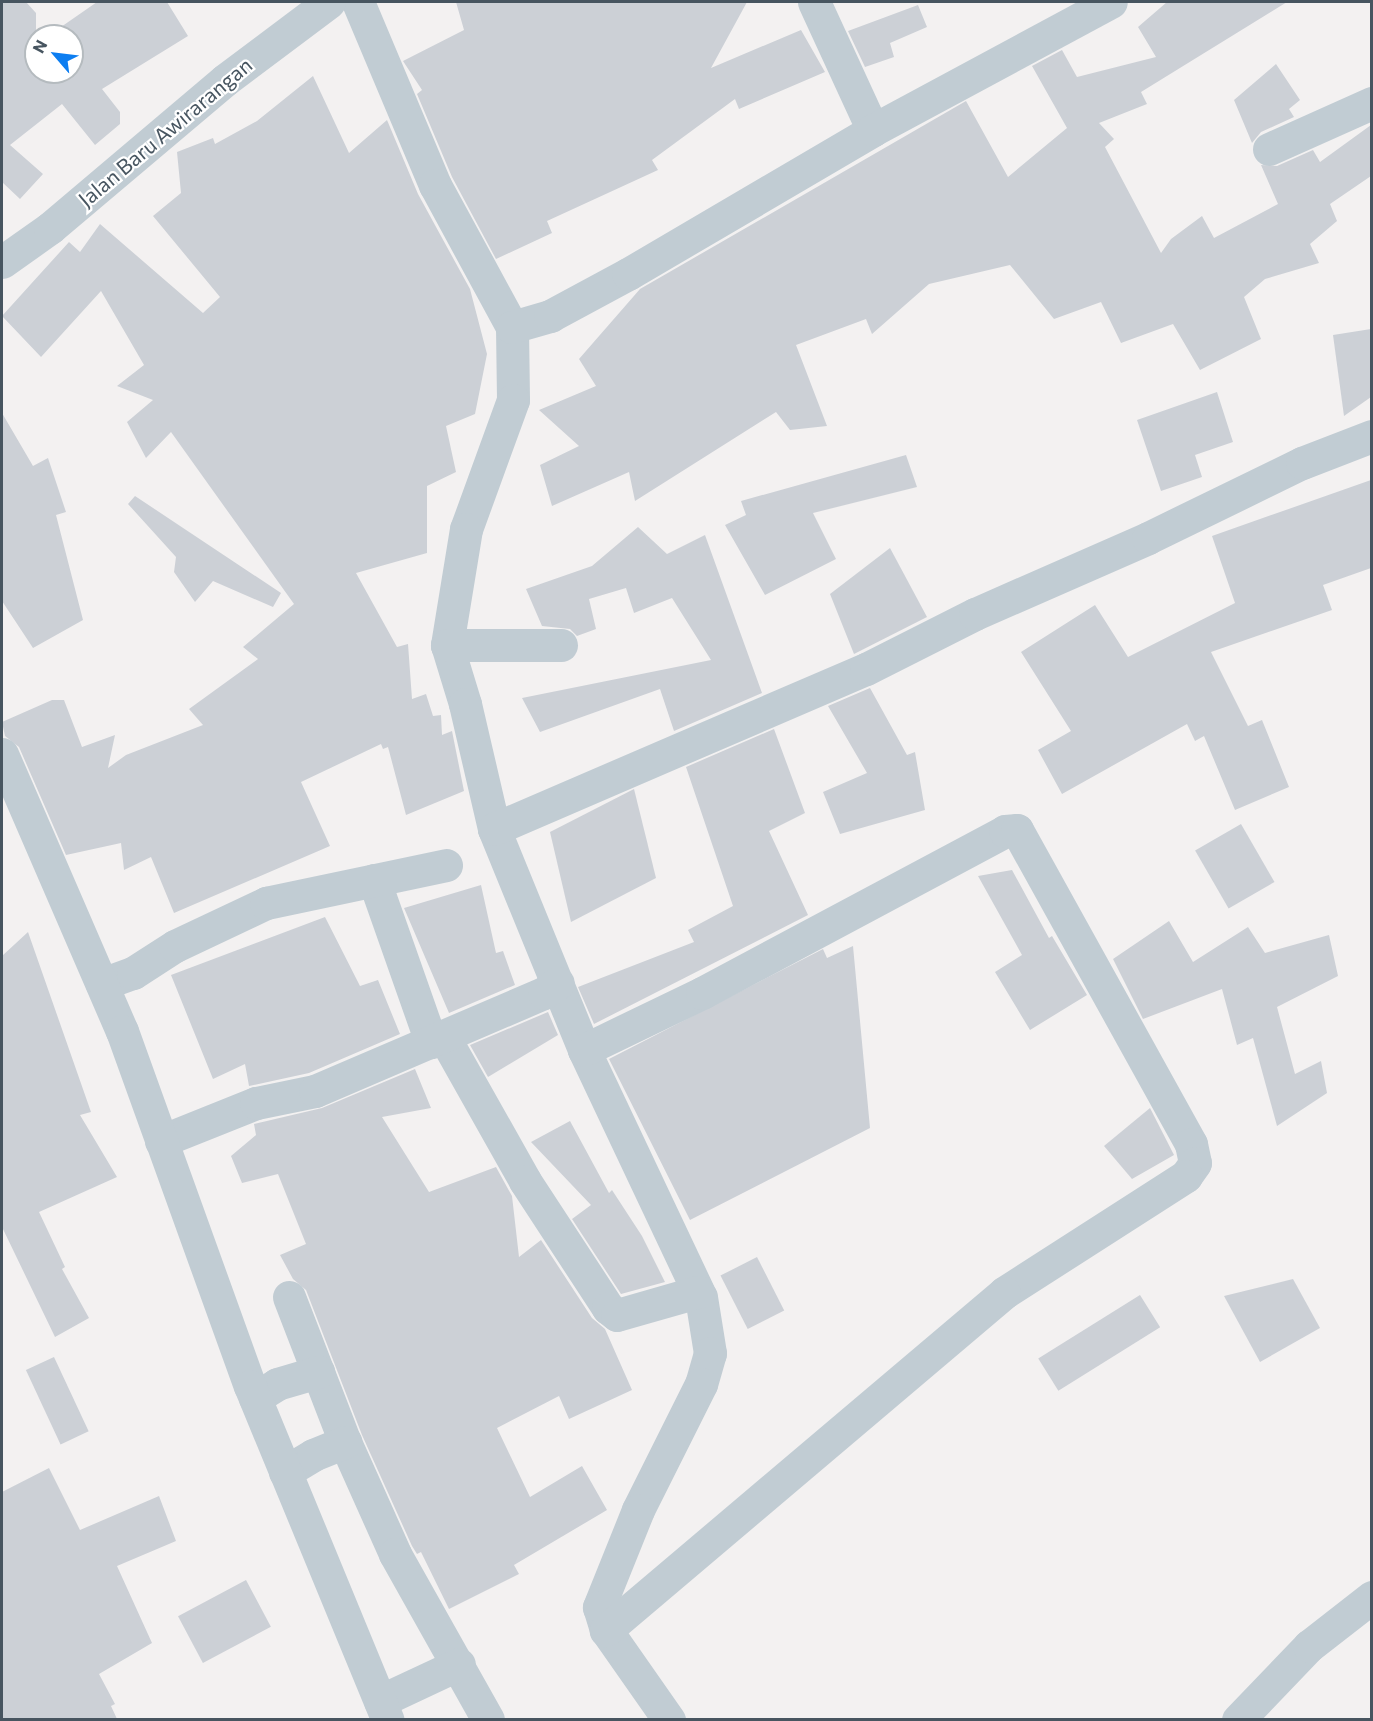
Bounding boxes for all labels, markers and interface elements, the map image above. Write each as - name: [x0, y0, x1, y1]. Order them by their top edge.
- north arrow: [24, 24, 84, 84]
- text: N: [28, 36, 51, 56]
- street label: Jalan Baru Awirarangan: [73, 52, 257, 212]

